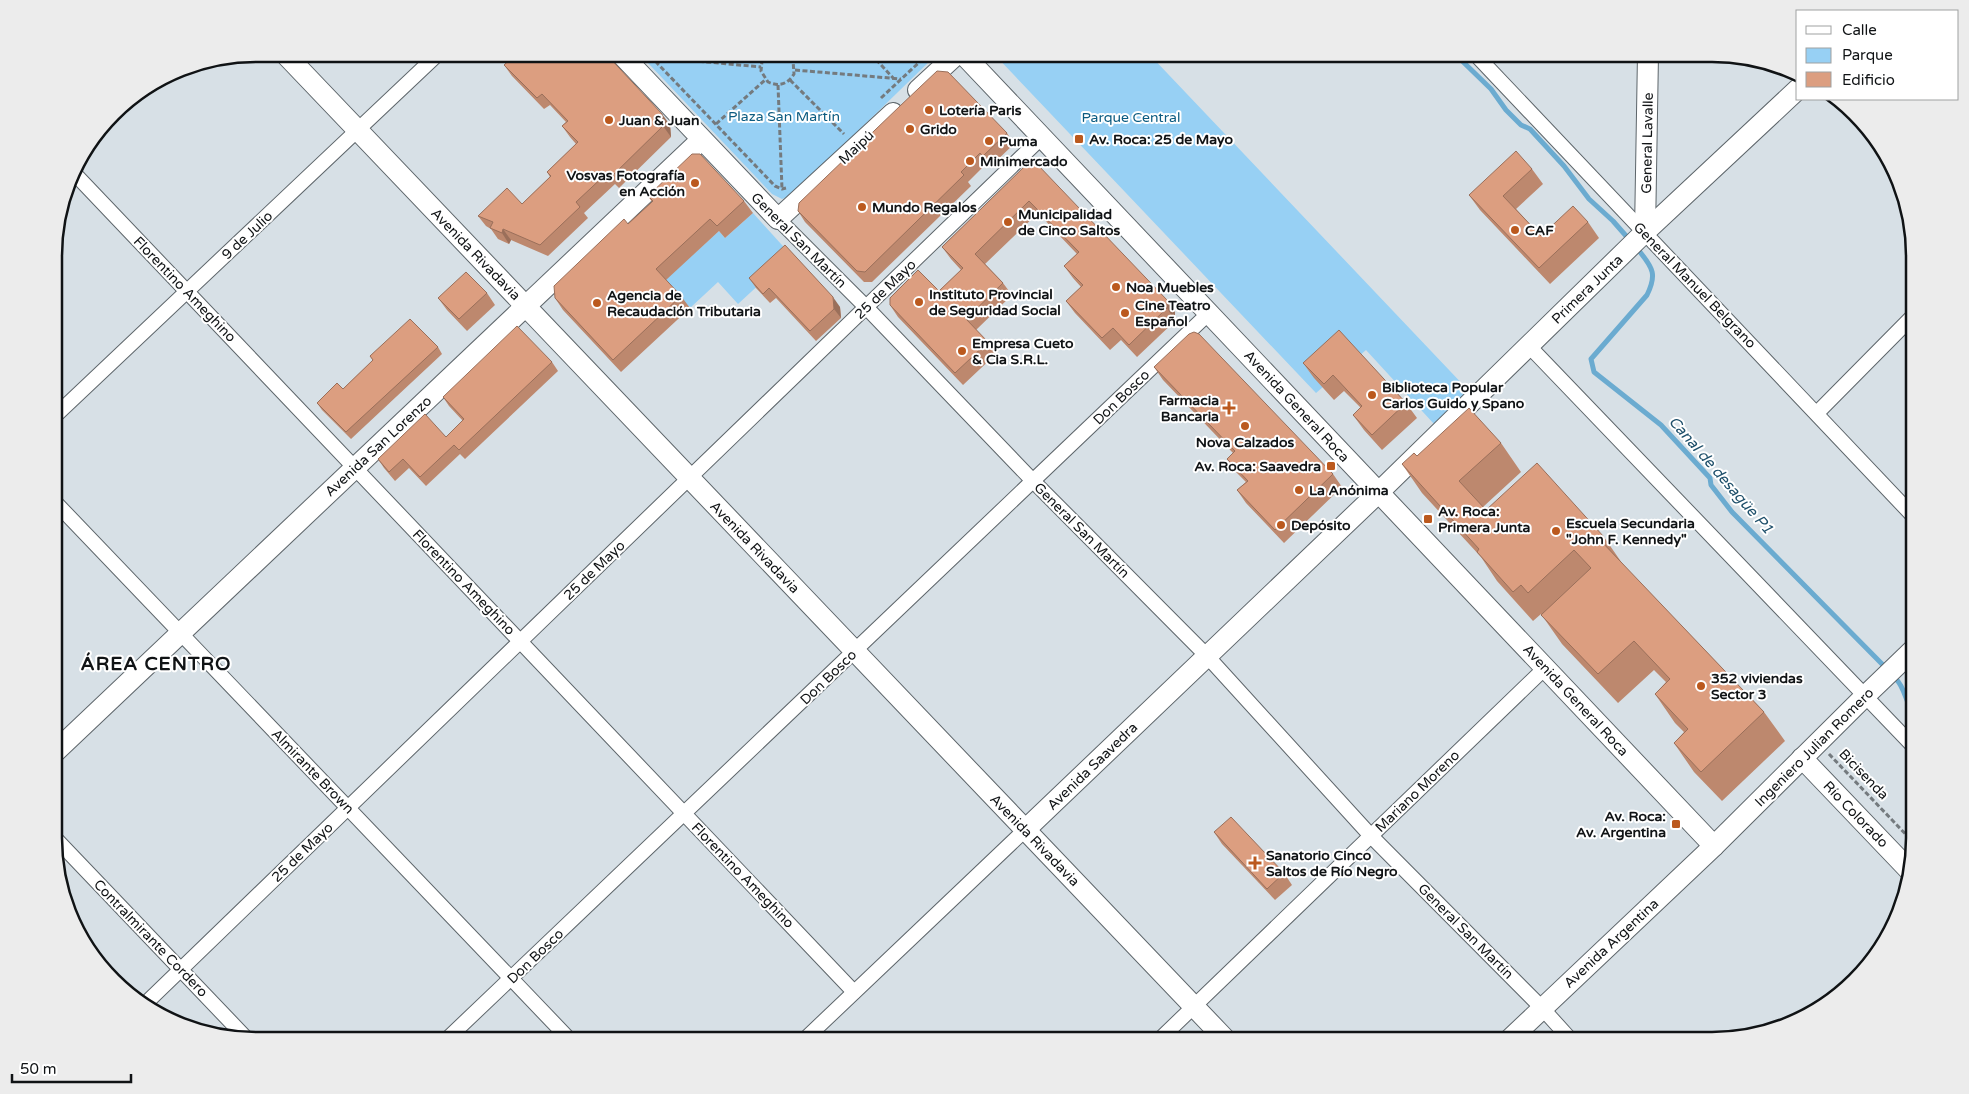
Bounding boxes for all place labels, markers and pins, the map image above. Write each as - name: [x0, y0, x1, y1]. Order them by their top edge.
- place label: Lotería Paris: [939, 102, 1022, 119]
- marker: Lotería Paris: [923, 104, 935, 116]
- place label: Juan & Juan: [618, 112, 699, 129]
- marker: Juan & Juan: [603, 114, 615, 126]
- place label: Grido: [920, 121, 957, 138]
- marker: Grido: [904, 123, 916, 135]
- place label: Av. Roca: 25 de Mayo: [1089, 131, 1233, 148]
- place label: Puma: [999, 133, 1038, 150]
- marker: Av. Roca: 25 de Mayo: [1073, 133, 1085, 145]
- marker: Puma: [983, 135, 995, 147]
- place label: Minimercado: [980, 153, 1068, 170]
- marker: Minimercado: [964, 155, 976, 167]
- place label: Vosvas Fotografía en Acción: [567, 167, 685, 200]
- marker: Vosvas Fotografía en Acción: [689, 177, 701, 189]
- place label: Mundo Regalos: [872, 199, 977, 216]
- marker: Mundo Regalos: [856, 201, 868, 213]
- place label: Municipalidad de Cinco Saltos: [1018, 206, 1120, 239]
- marker: Municipalidad de Cinco Saltos: [1002, 216, 1014, 228]
- place label: CAF: [1525, 222, 1554, 239]
- marker: CAF: [1509, 224, 1521, 236]
- place label: Noa Muebles: [1126, 279, 1214, 296]
- marker: Noa Muebles: [1110, 281, 1122, 293]
- place label: Instituto Provincial de Seguridad Social: [929, 286, 1061, 319]
- place label: Agencia de Recaudación Tributaria: [607, 287, 761, 320]
- marker: Instituto Provincial de Seguridad Social: [913, 296, 925, 308]
- marker: Agencia de Recaudación Tributaria: [591, 297, 603, 309]
- place label: Cine Teatro Español: [1135, 297, 1211, 330]
- marker: Cine Teatro Español: [1119, 307, 1131, 319]
- place label: Empresa Cueto & Cia S.R.L.: [972, 335, 1074, 368]
- marker: Empresa Cueto & Cia S.R.L.: [956, 345, 968, 357]
- place label: Biblioteca Popular Carlos Guido y Spano: [1382, 379, 1525, 412]
- marker: Biblioteca Popular Carlos Guido y Spano: [1366, 389, 1378, 401]
- place label: Farmacia Bancaria: [1159, 392, 1219, 425]
- marker: Farmacia Bancaria: [1223, 402, 1235, 414]
- marker: Nova Calzados: [1239, 420, 1251, 432]
- place label: Nova Calzados: [1196, 434, 1294, 451]
- place label: Av. Roca: Saavedra: [1194, 458, 1321, 475]
- marker: Av. Roca: Saavedra: [1325, 460, 1337, 472]
- place label: La Anónima: [1309, 482, 1389, 499]
- marker: La Anónima: [1293, 484, 1305, 496]
- place label: Av. Roca: Primera Junta: [1438, 503, 1531, 536]
- marker: Av. Roca: Primera Junta: [1422, 513, 1434, 525]
- place label: Escuela Secundaria "John F. Kennedy": [1566, 515, 1695, 548]
- place label: Depósito: [1291, 517, 1351, 534]
- marker: Depósito: [1275, 519, 1287, 531]
- marker: Escuela Secundaria "John F. Kennedy": [1550, 525, 1562, 537]
- place label: 352 viviendas Sector 3: [1711, 670, 1803, 703]
- marker: 352 viviendas Sector 3: [1695, 680, 1707, 692]
- place label: Av. Roca: Av. Argentina: [1576, 808, 1666, 841]
- marker: Av. Roca: Av. Argentina: [1670, 818, 1682, 830]
- place label: Sanatorio Cinco Saltos de Río Negro: [1266, 847, 1398, 880]
- marker: Sanatorio Cinco Saltos de Río Negro: [1248, 856, 1262, 870]

